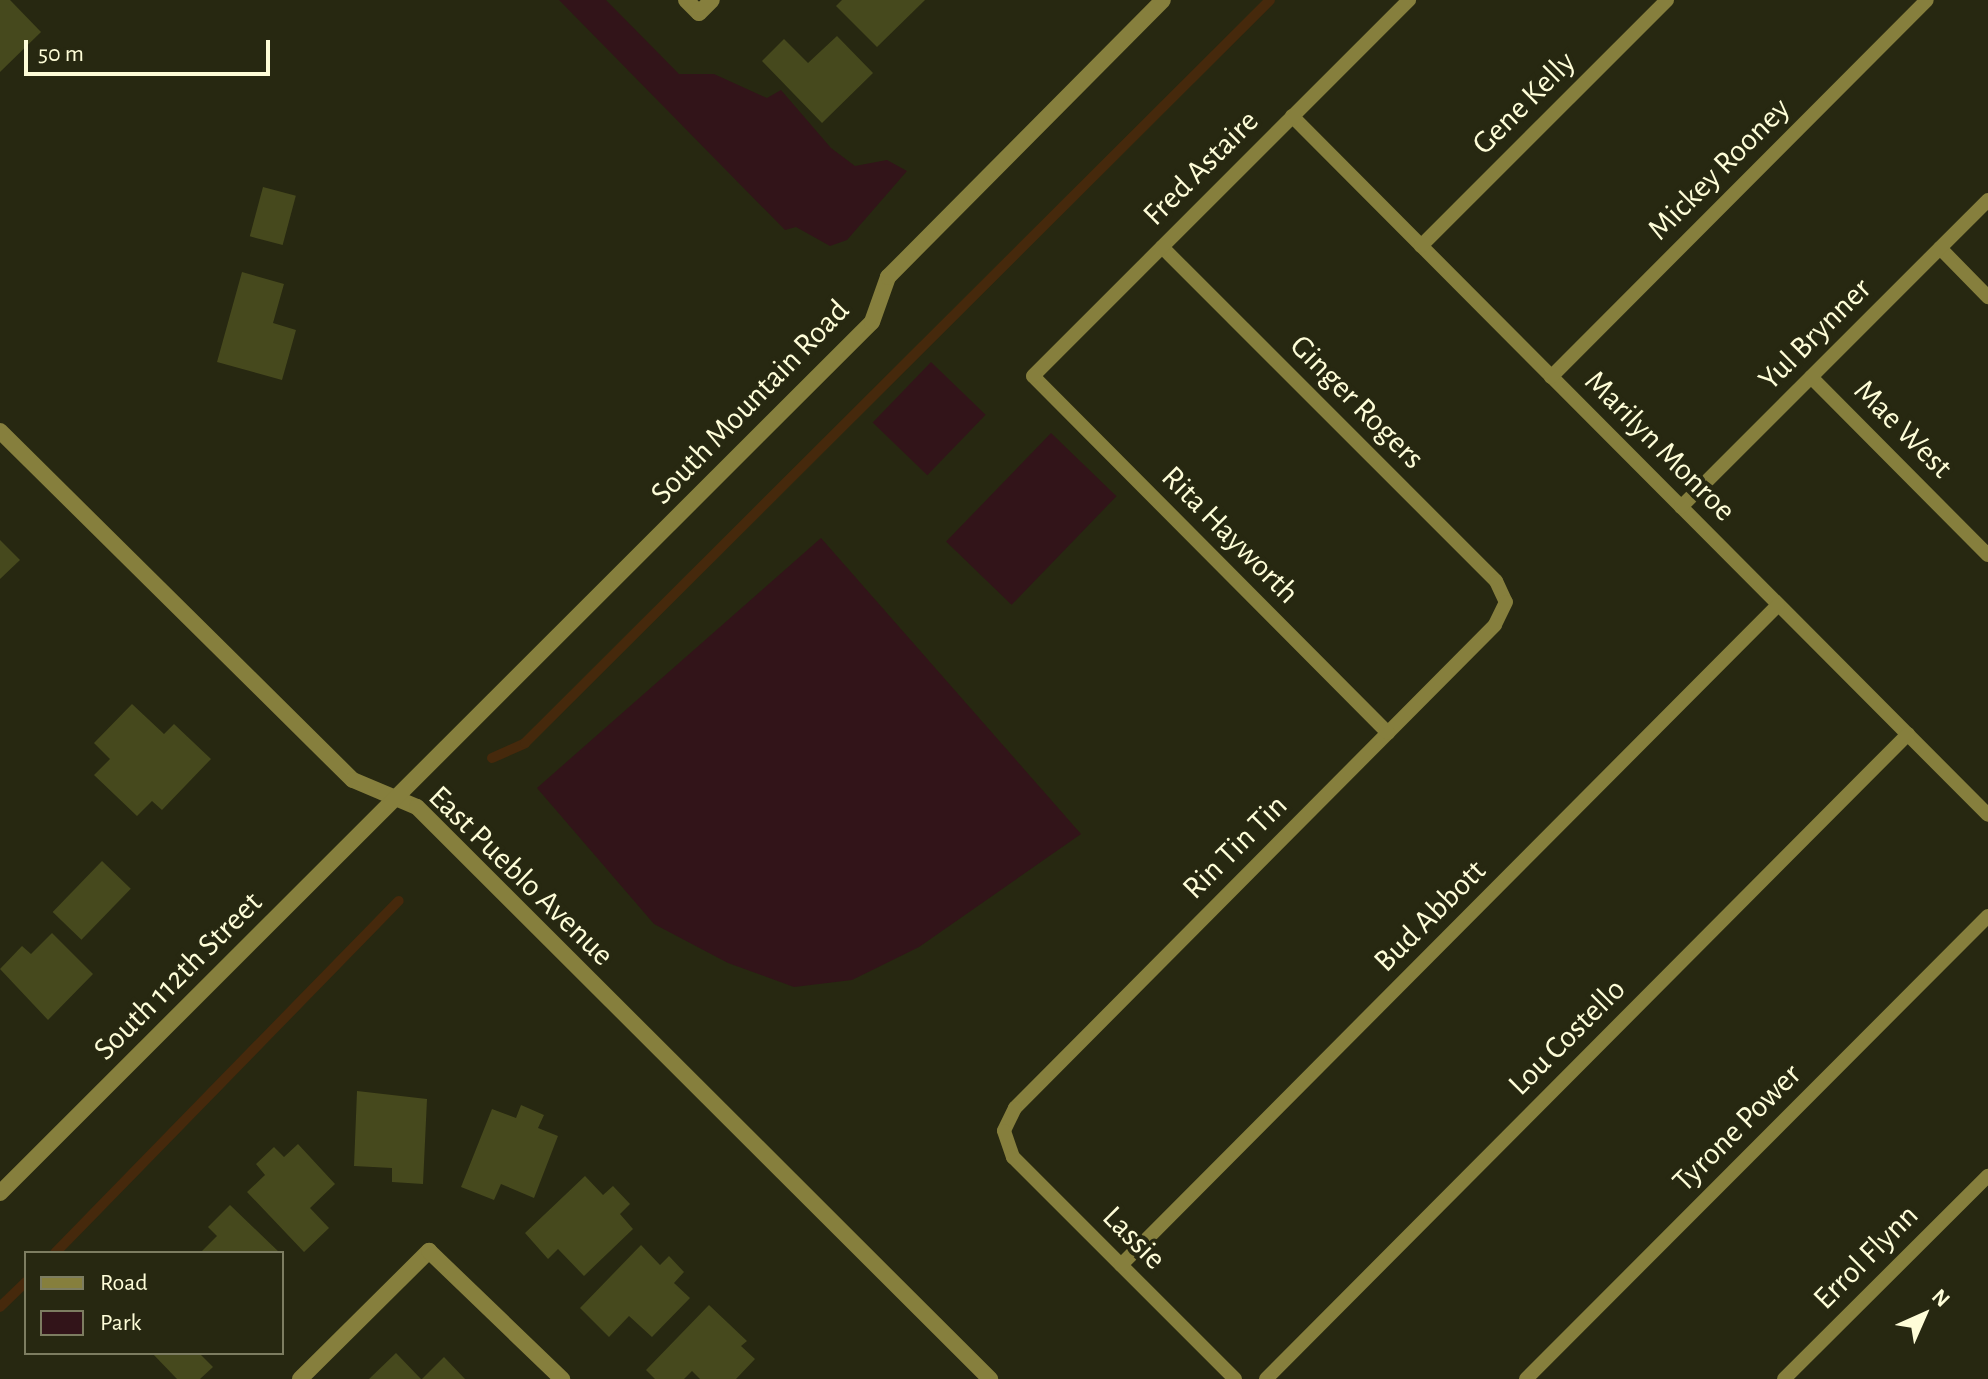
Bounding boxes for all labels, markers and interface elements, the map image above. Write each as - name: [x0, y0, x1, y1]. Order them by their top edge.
- scale bar: [28, 24, 274, 74]
- text: 50 m: [38, 42, 84, 66]
- street label: Gene Kelly: [1464, 43, 1584, 163]
- street label: Mickey Rooney: [1640, 90, 1798, 248]
- street label: Fred Astaire: [1135, 102, 1267, 234]
- street label: Yul Brynner: [1751, 270, 1879, 398]
- street label: South Mountain Road: [643, 292, 857, 512]
- street label: Ginger Rogers: [1282, 327, 1432, 477]
- street label: Marilyn Monroe: [1577, 363, 1743, 529]
- street label: Mae West: [1846, 372, 1960, 486]
- street label: Rita Hayworth: [1153, 458, 1307, 612]
- street label: East Pueblo Avenue: [420, 778, 622, 974]
- street label: Rin Tin Tin: [1175, 787, 1295, 907]
- street label: Bud Abbott: [1366, 852, 1494, 980]
- street label: South 112th Street: [86, 884, 270, 1068]
- street label: Lou Costello: [1500, 970, 1634, 1104]
- street label: Tyrone Power: [1665, 1056, 1809, 1200]
- street label: Errol Flynn: [1805, 1196, 1927, 1318]
- street label: Lassie: [1094, 1198, 1174, 1278]
- legend: [24, 1251, 284, 1355]
- text: Road: [100, 1271, 148, 1295]
- north arrow: [1884, 1275, 1964, 1355]
- text: N: [1928, 1285, 1954, 1311]
- text: Park: [100, 1311, 141, 1335]

